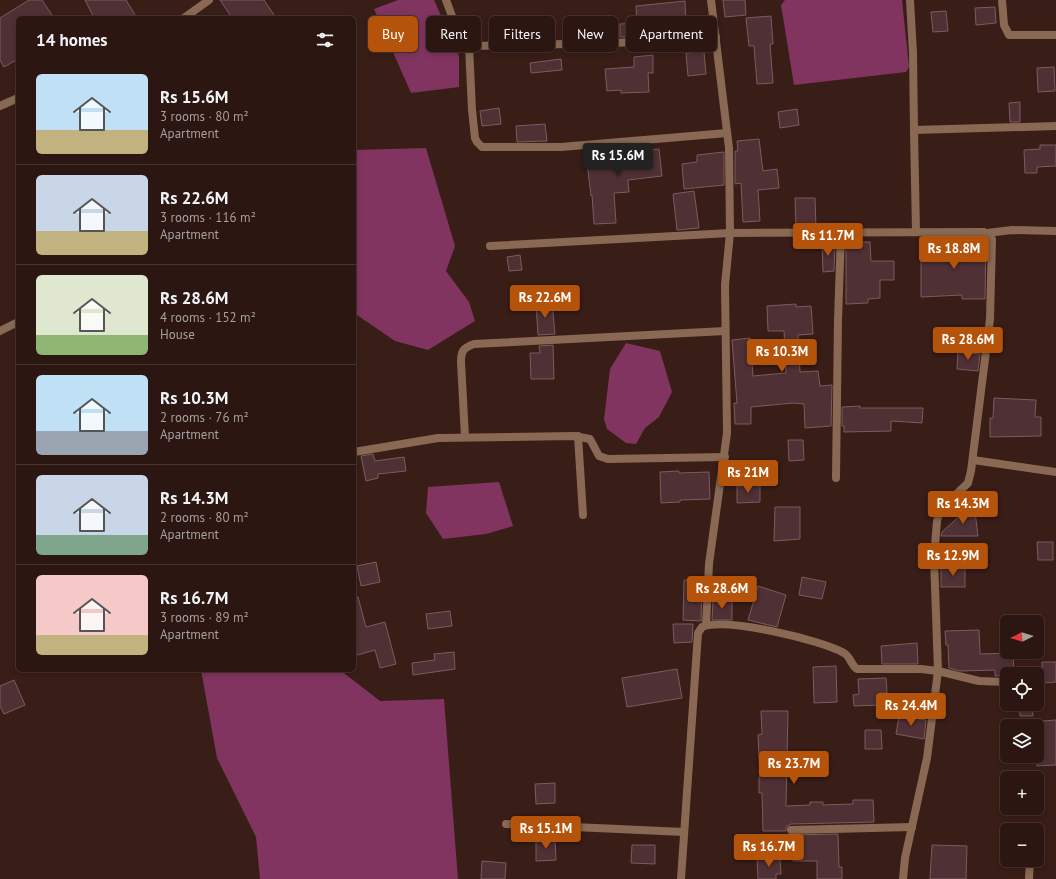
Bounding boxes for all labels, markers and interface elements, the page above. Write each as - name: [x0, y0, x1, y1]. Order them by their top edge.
- chip: Buy: [368, 16, 418, 52]
- chip: Rent: [426, 16, 481, 52]
- chip: Filters: [489, 16, 555, 52]
- chip: New: [563, 16, 618, 52]
- chip: Apartment: [626, 16, 717, 52]
- text: 14 homes: [36, 29, 107, 51]
- icon: filters: [314, 29, 336, 51]
- text: Rs 15.6M: [160, 86, 228, 108]
- icon: home: [68, 90, 116, 138]
- text: 3 rooms · 80 m²: [160, 108, 249, 125]
- text: Apartment: [160, 125, 219, 142]
- pin: Rs 15.6M: [577, 143, 659, 177]
- text: Rs 15.6M: [592, 147, 644, 164]
- text: Rs 22.6M: [160, 187, 228, 209]
- icon: home: [68, 191, 116, 239]
- text: 3 rooms · 116 m²: [160, 209, 256, 226]
- pin: Rs 11.7M: [787, 223, 869, 257]
- text: Apartment: [160, 226, 219, 243]
- text: Rs 11.7M: [802, 227, 854, 244]
- pin: Rs 18.8M: [913, 236, 995, 270]
- text: Rs 18.8M: [928, 240, 980, 257]
- pin: Rs 22.6M: [504, 285, 586, 319]
- text: Rs 28.6M: [160, 287, 228, 309]
- text: Rs 22.6M: [519, 289, 571, 306]
- icon: home: [68, 291, 116, 339]
- text: 4 rooms · 152 m²: [160, 309, 256, 326]
- text: House: [160, 326, 195, 343]
- pin: Rs 28.6M: [927, 327, 1009, 361]
- text: Rs 28.6M: [942, 331, 994, 348]
- pin: Rs 10.3M: [741, 339, 823, 373]
- text: Rs 10.3M: [756, 343, 808, 360]
- text: Rs 10.3M: [160, 387, 228, 409]
- icon: home: [68, 391, 116, 439]
- text: 2 rooms · 76 m²: [160, 409, 249, 426]
- text: Apartment: [160, 426, 219, 443]
- pin: Rs 21M: [715, 460, 781, 494]
- text: Rs 21M: [727, 464, 769, 481]
- text: Rs 14.3M: [160, 487, 228, 509]
- icon: home: [68, 491, 116, 539]
- pin: Rs 14.3M: [922, 491, 1004, 525]
- text: Rs 14.3M: [937, 495, 989, 512]
- text: 2 rooms · 80 m²: [160, 509, 249, 526]
- text: Apartment: [160, 526, 219, 543]
- pin: Rs 12.9M: [912, 543, 994, 577]
- text: Rs 12.9M: [927, 547, 979, 564]
- pin: Rs 28.6M: [681, 576, 763, 610]
- text: Rs 28.6M: [696, 580, 748, 597]
- text: Rs 16.7M: [160, 587, 228, 609]
- icon: home: [68, 591, 116, 639]
- text: 3 rooms · 89 m²: [160, 609, 249, 626]
- north arrow: [1000, 615, 1044, 659]
- map controls: [1000, 615, 1044, 867]
- text: Apartment: [160, 626, 219, 643]
- button: locate: [1000, 667, 1044, 711]
- pin: Rs 24.4M: [870, 693, 952, 727]
- text: Rs 24.4M: [885, 697, 937, 714]
- button: layers: [1000, 719, 1044, 763]
- pin: Rs 23.7M: [753, 751, 835, 785]
- text: Rs 23.7M: [768, 755, 820, 772]
- button: +: [1000, 771, 1044, 815]
- pin: Rs 15.1M: [505, 816, 587, 850]
- text: Rs 15.1M: [520, 820, 572, 837]
- button: −: [1000, 823, 1044, 867]
- pin: Rs 16.7M: [728, 834, 810, 868]
- text: Rs 16.7M: [743, 838, 795, 855]

